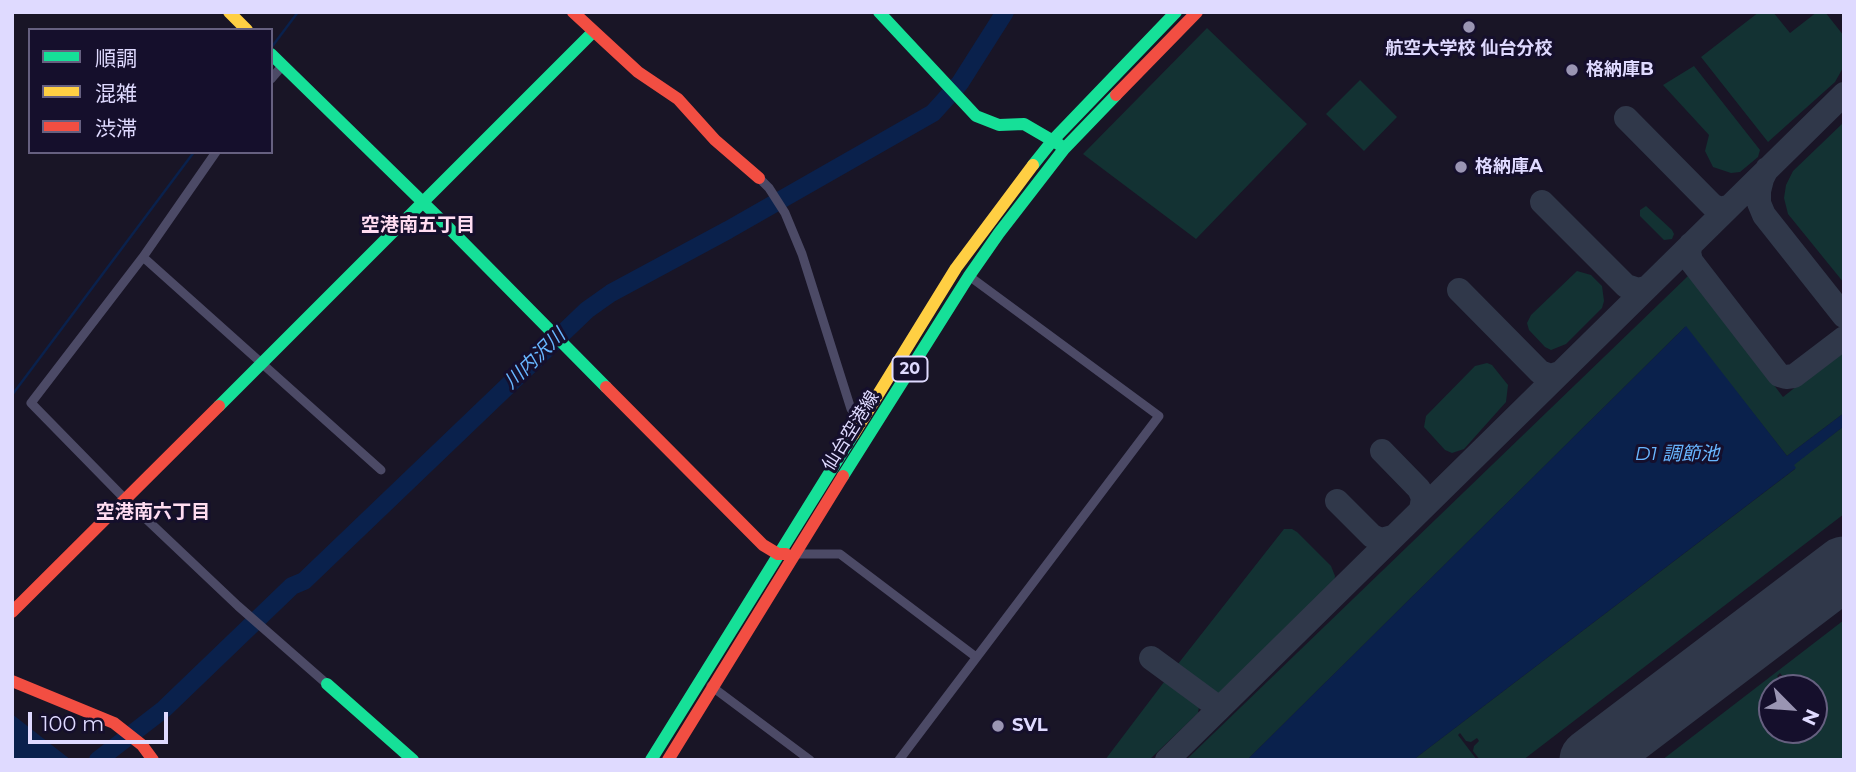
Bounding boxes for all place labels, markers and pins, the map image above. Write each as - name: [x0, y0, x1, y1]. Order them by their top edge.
- marker: 航空大学校 仙台分校: [1461, 19, 1477, 35]
- place label: 航空大学校 仙台分校: [1385, 38, 1553, 60]
- place label: 格納庫B: [1586, 59, 1654, 81]
- marker: 格納庫B: [1564, 62, 1580, 78]
- place label: 格納庫A: [1475, 156, 1543, 178]
- marker: 格納庫A: [1453, 159, 1469, 175]
- place label: SVL: [1012, 715, 1048, 737]
- marker: SVL: [990, 718, 1006, 734]

